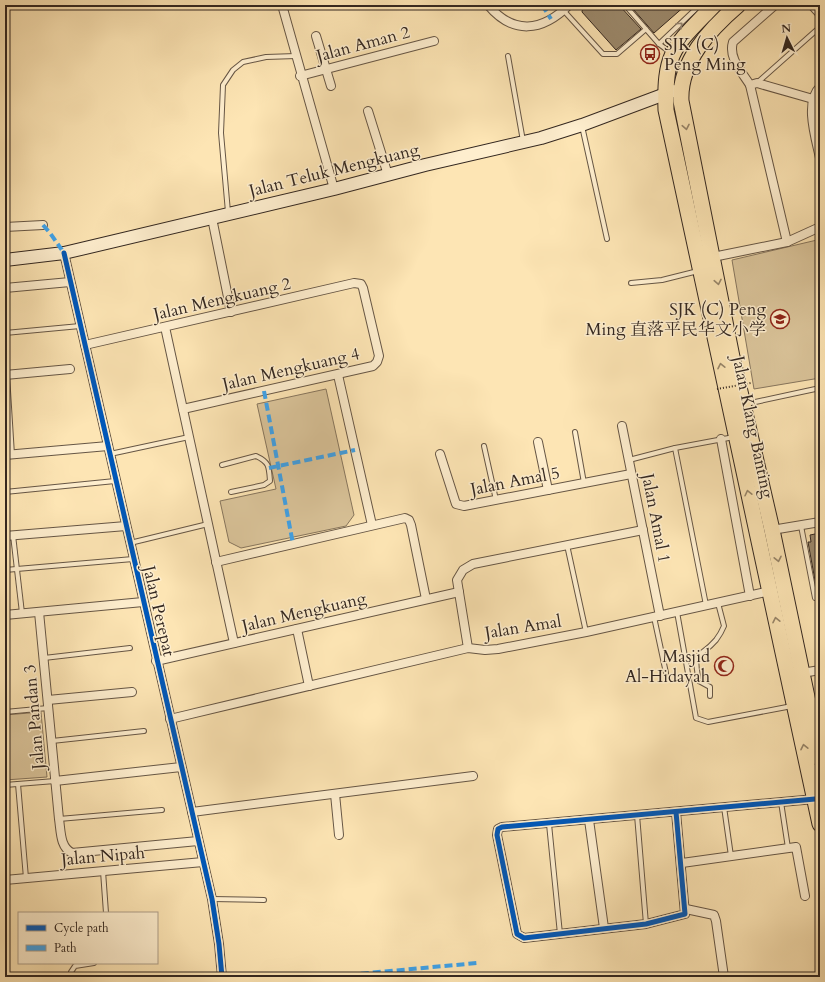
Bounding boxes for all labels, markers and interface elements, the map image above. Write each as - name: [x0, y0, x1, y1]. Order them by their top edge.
- north arrow: [767, 18, 807, 58]
- street label: Jalan Aman 2: [311, 20, 413, 68]
- text: N: [781, 21, 792, 36]
- one-way arrow: [675, 22, 683, 29]
- place label: SJK (C) Peng Ming: [664, 33, 746, 76]
- bus stop icon: SJK (C) Peng Ming: [639, 43, 661, 65]
- one-way arrow: [682, 124, 690, 130]
- street label: Jalan Teluk Mengkuang: [244, 138, 422, 203]
- street label: Jalan Mengkuang 2: [148, 272, 293, 327]
- one-way arrow: [713, 279, 721, 285]
- place label: SJK (C) Peng Ming 直落平民华文小学: [585, 298, 766, 341]
- school or university icon: SJK (C) Peng Ming 直落平民华文小学: [769, 308, 791, 330]
- street label: Jalan Mengkuang 4: [217, 342, 362, 397]
- street label: Jalan Klang Banting: [726, 351, 779, 501]
- one-way arrow: [717, 363, 725, 369]
- street label: Jalan Amal 5: [465, 461, 562, 501]
- street label: Jalan Amal 1: [636, 468, 676, 565]
- one-way arrow: [745, 490, 753, 496]
- one-way arrow: [773, 556, 782, 562]
- street label: Jalan Perepat: [137, 560, 181, 659]
- street label: Jalan Mengkuang: [237, 586, 369, 638]
- street label: Jalan Amal: [480, 610, 564, 645]
- one-way arrow: [773, 617, 781, 623]
- place label: Masjid Al-Hidayah: [625, 645, 711, 688]
- mosque icon: Masjid Al-Hidayah: [713, 655, 735, 677]
- street label: Jalan Pandan 3: [18, 664, 50, 773]
- one-way arrow: [800, 744, 808, 750]
- street label: Jalan Nipah: [57, 841, 147, 871]
- legend: [18, 912, 158, 964]
- text: Cycle path: [54, 920, 109, 936]
- text: Path: [54, 940, 77, 956]

